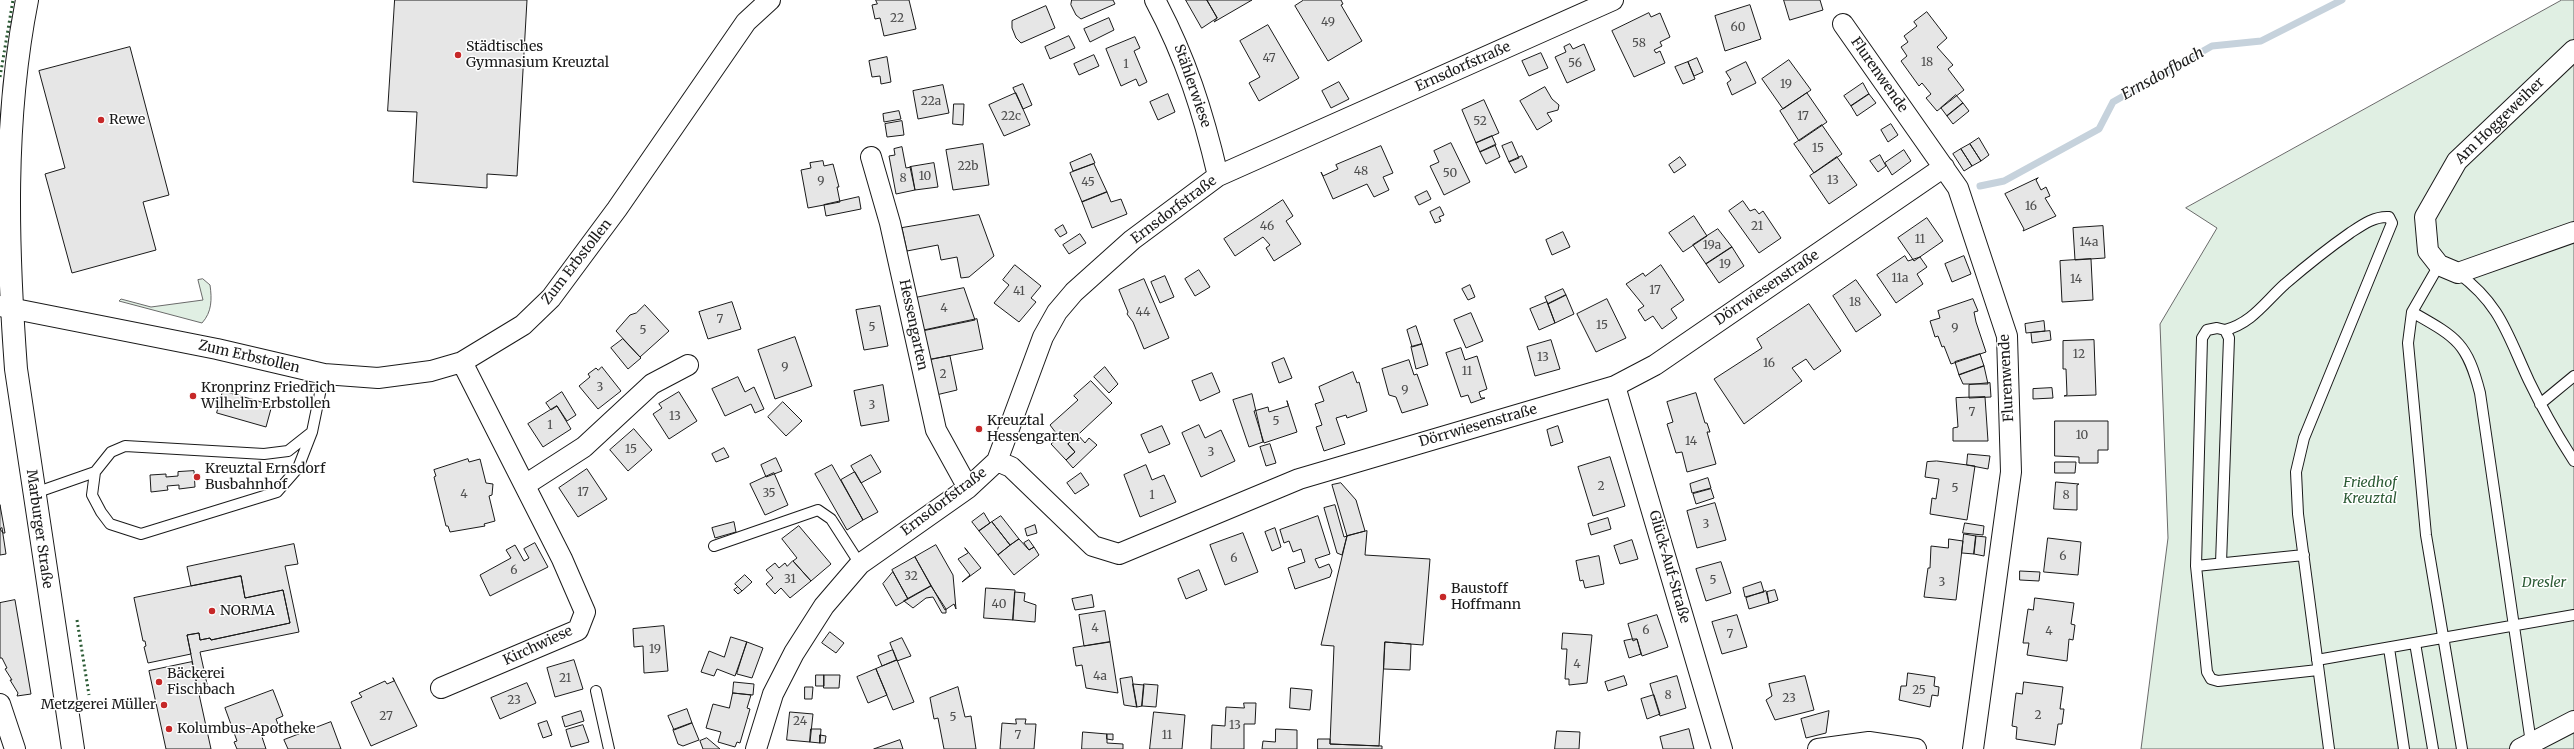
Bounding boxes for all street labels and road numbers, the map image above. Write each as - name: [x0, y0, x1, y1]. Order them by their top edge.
- street label: Flurenwende: [1847, 34, 1911, 116]
- street label: Ernsdorfstraße: [1413, 39, 1513, 95]
- street label: Stählerwiese: [1170, 42, 1214, 130]
- street label: Am Hoggeweiher: [2452, 74, 2548, 168]
- street label: Ernsdorfstraße: [1128, 173, 1220, 247]
- street label: Zum Erbstollen: [539, 216, 615, 308]
- street label: Dörrwiesenstraße: [1712, 247, 1822, 329]
- street label: Hessengarten: [895, 278, 931, 372]
- street label: Flurenwende: [1996, 334, 2018, 422]
- street label: Zum Erbstollen: [197, 337, 301, 377]
- street label: Dörrwiesenstraße: [1417, 401, 1539, 451]
- street label: Ernsdorfstraße: [898, 465, 990, 539]
- street label: Marburger Straße: [22, 468, 56, 590]
- street label: Glück-Auf-Straße: [1645, 509, 1693, 625]
- street label: Kirchwiese: [501, 623, 575, 669]

